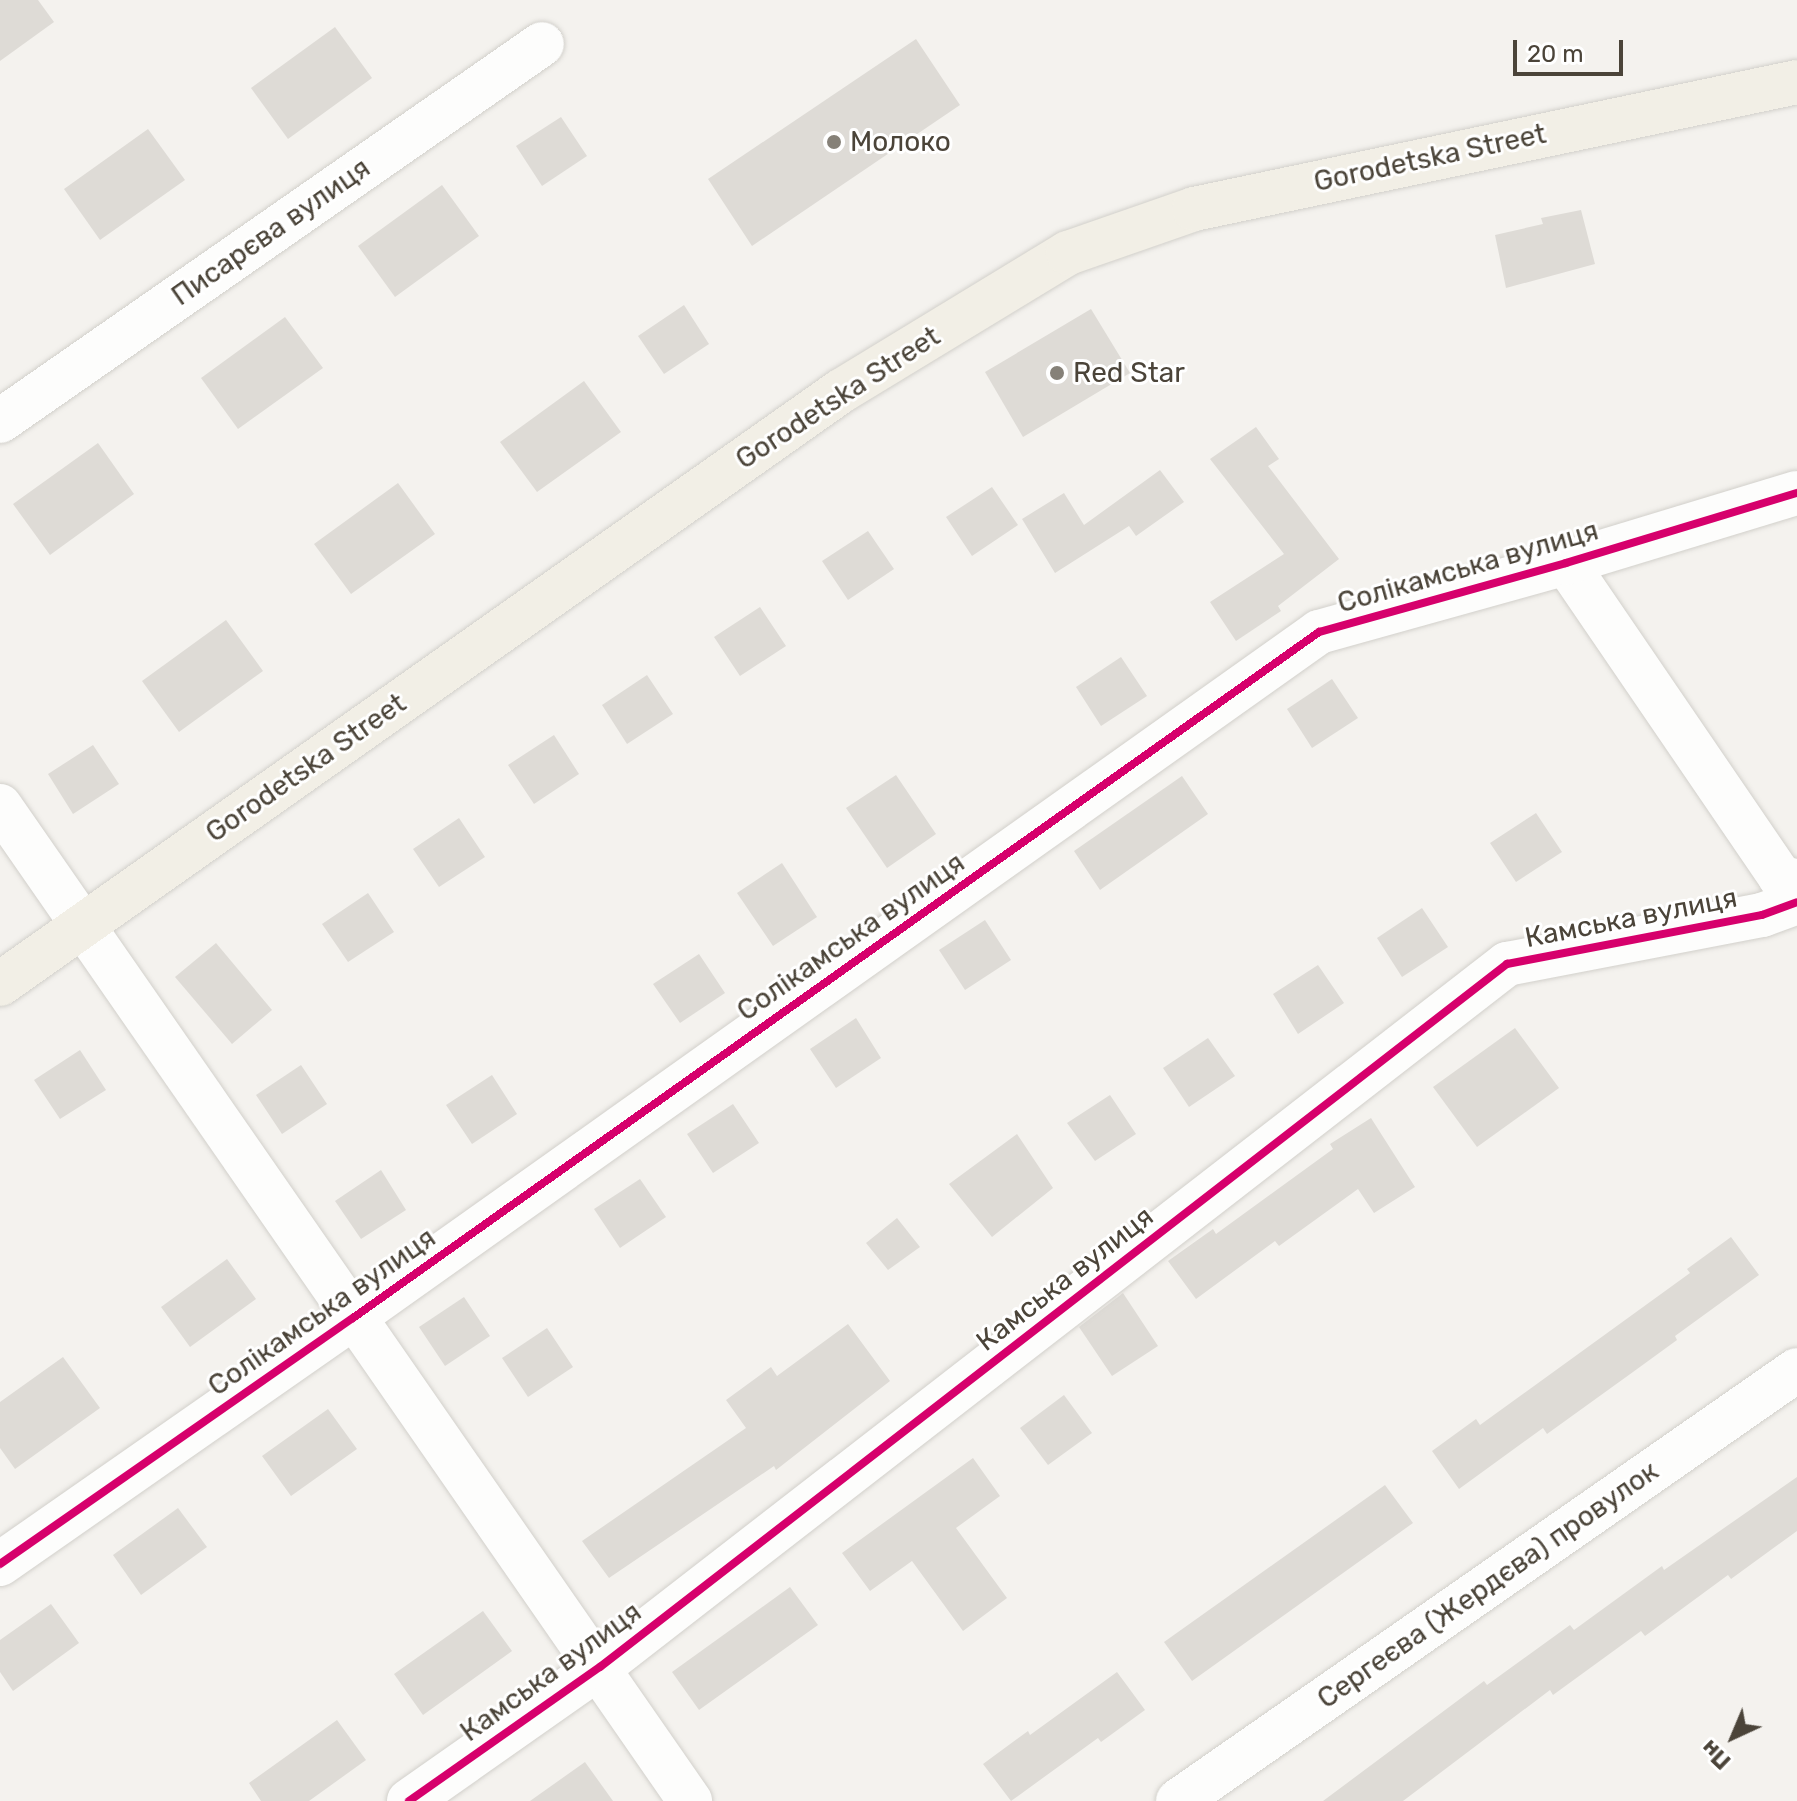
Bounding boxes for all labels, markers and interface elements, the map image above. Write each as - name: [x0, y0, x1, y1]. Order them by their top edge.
- scale bar: [1517, 24, 1627, 74]
- text: 20 m: [1527, 40, 1584, 68]
- street label: Gorodetska Street: [1311, 117, 1549, 199]
- place label: Молоко: [850, 125, 951, 159]
- marker: Молоко: [825, 133, 843, 151]
- street label: Писарєва вулиця: [165, 151, 377, 313]
- street label: Gorodetska Street: [730, 320, 946, 476]
- place label: Red Star: [1073, 356, 1185, 390]
- marker: Red Star: [1048, 364, 1066, 382]
- street label: Солікамська вулиця: [1334, 514, 1602, 620]
- street label: Gorodetska Street: [200, 686, 412, 850]
- street label: Солікамська вулиця: [731, 846, 971, 1028]
- street label: Камська вулиця: [1522, 881, 1740, 955]
- street label: Камська вулиця: [970, 1199, 1160, 1359]
- street label: Солікамська вулиця: [202, 1221, 442, 1403]
- street label: Сергеєва (Жердєва) провулок: [1311, 1454, 1665, 1716]
- street label: Камська вулиця: [454, 1595, 648, 1749]
- north arrow: [1693, 1697, 1773, 1777]
- text: Пн: [1696, 1734, 1736, 1775]

